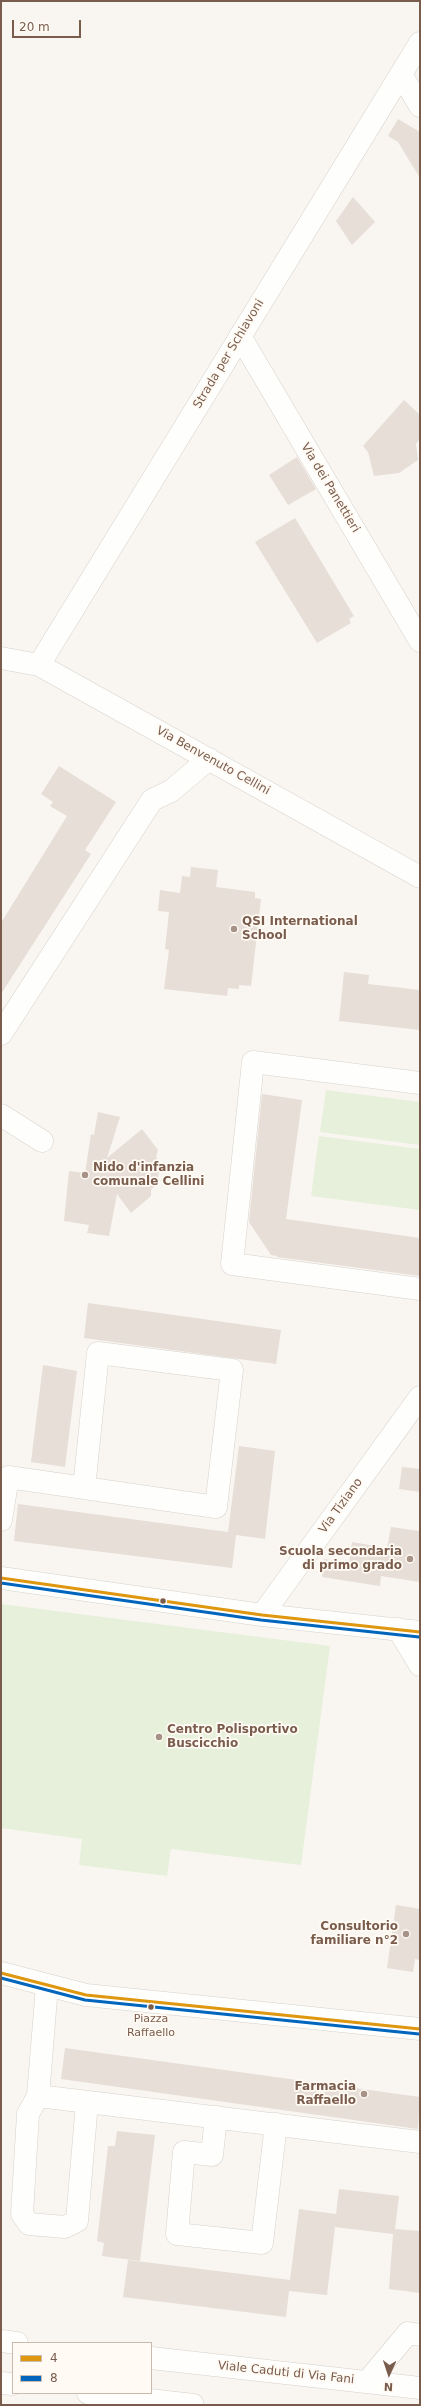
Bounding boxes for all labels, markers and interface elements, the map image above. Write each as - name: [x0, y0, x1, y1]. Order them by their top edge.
- scale bar: [14, 12, 83, 38]
- text: 20 m: [19, 20, 50, 34]
- street label: Strada per Schiavoni: [191, 297, 267, 411]
- street label: Via dei Panettieri: [298, 441, 362, 535]
- street label: Via Benvenuto Cellini: [154, 724, 272, 798]
- place label: QSI International School: [242, 915, 358, 943]
- marker: QSI International School: [229, 924, 239, 934]
- place label: Nido d'infanzia comunale Cellini: [93, 1161, 204, 1189]
- marker: Nido d'infanzia comunale Cellini: [80, 1170, 90, 1180]
- street label: Via Tiziano: [316, 1476, 366, 1536]
- place label: Scuola secondaria di primo grado: [279, 1545, 402, 1573]
- marker: Scuola secondaria di primo grado: [405, 1554, 415, 1564]
- unlabelled marker: [158, 1596, 168, 1606]
- place label: Centro Polisportivo Buscicchio: [167, 1723, 298, 1751]
- marker: Centro Polisportivo Buscicchio: [154, 1732, 164, 1742]
- place label: Consultorio familiare n°2: [311, 1920, 398, 1948]
- marker: Consultorio familiare n°2: [401, 1929, 411, 1939]
- marker: Piazza Raffaello: [146, 2002, 156, 2012]
- place label: Piazza Raffaello: [127, 2012, 175, 2038]
- place label: Farmacia Raffaello: [295, 2080, 356, 2108]
- marker: Farmacia Raffaello: [359, 2089, 369, 2099]
- legend: [12, 2342, 152, 2394]
- text: 4: [50, 2351, 58, 2365]
- north arrow: [369, 2354, 409, 2394]
- street label: Viale Caduti di Via Fani: [217, 2359, 355, 2387]
- text: 8: [50, 2371, 58, 2385]
- text: N: [383, 2380, 393, 2393]

